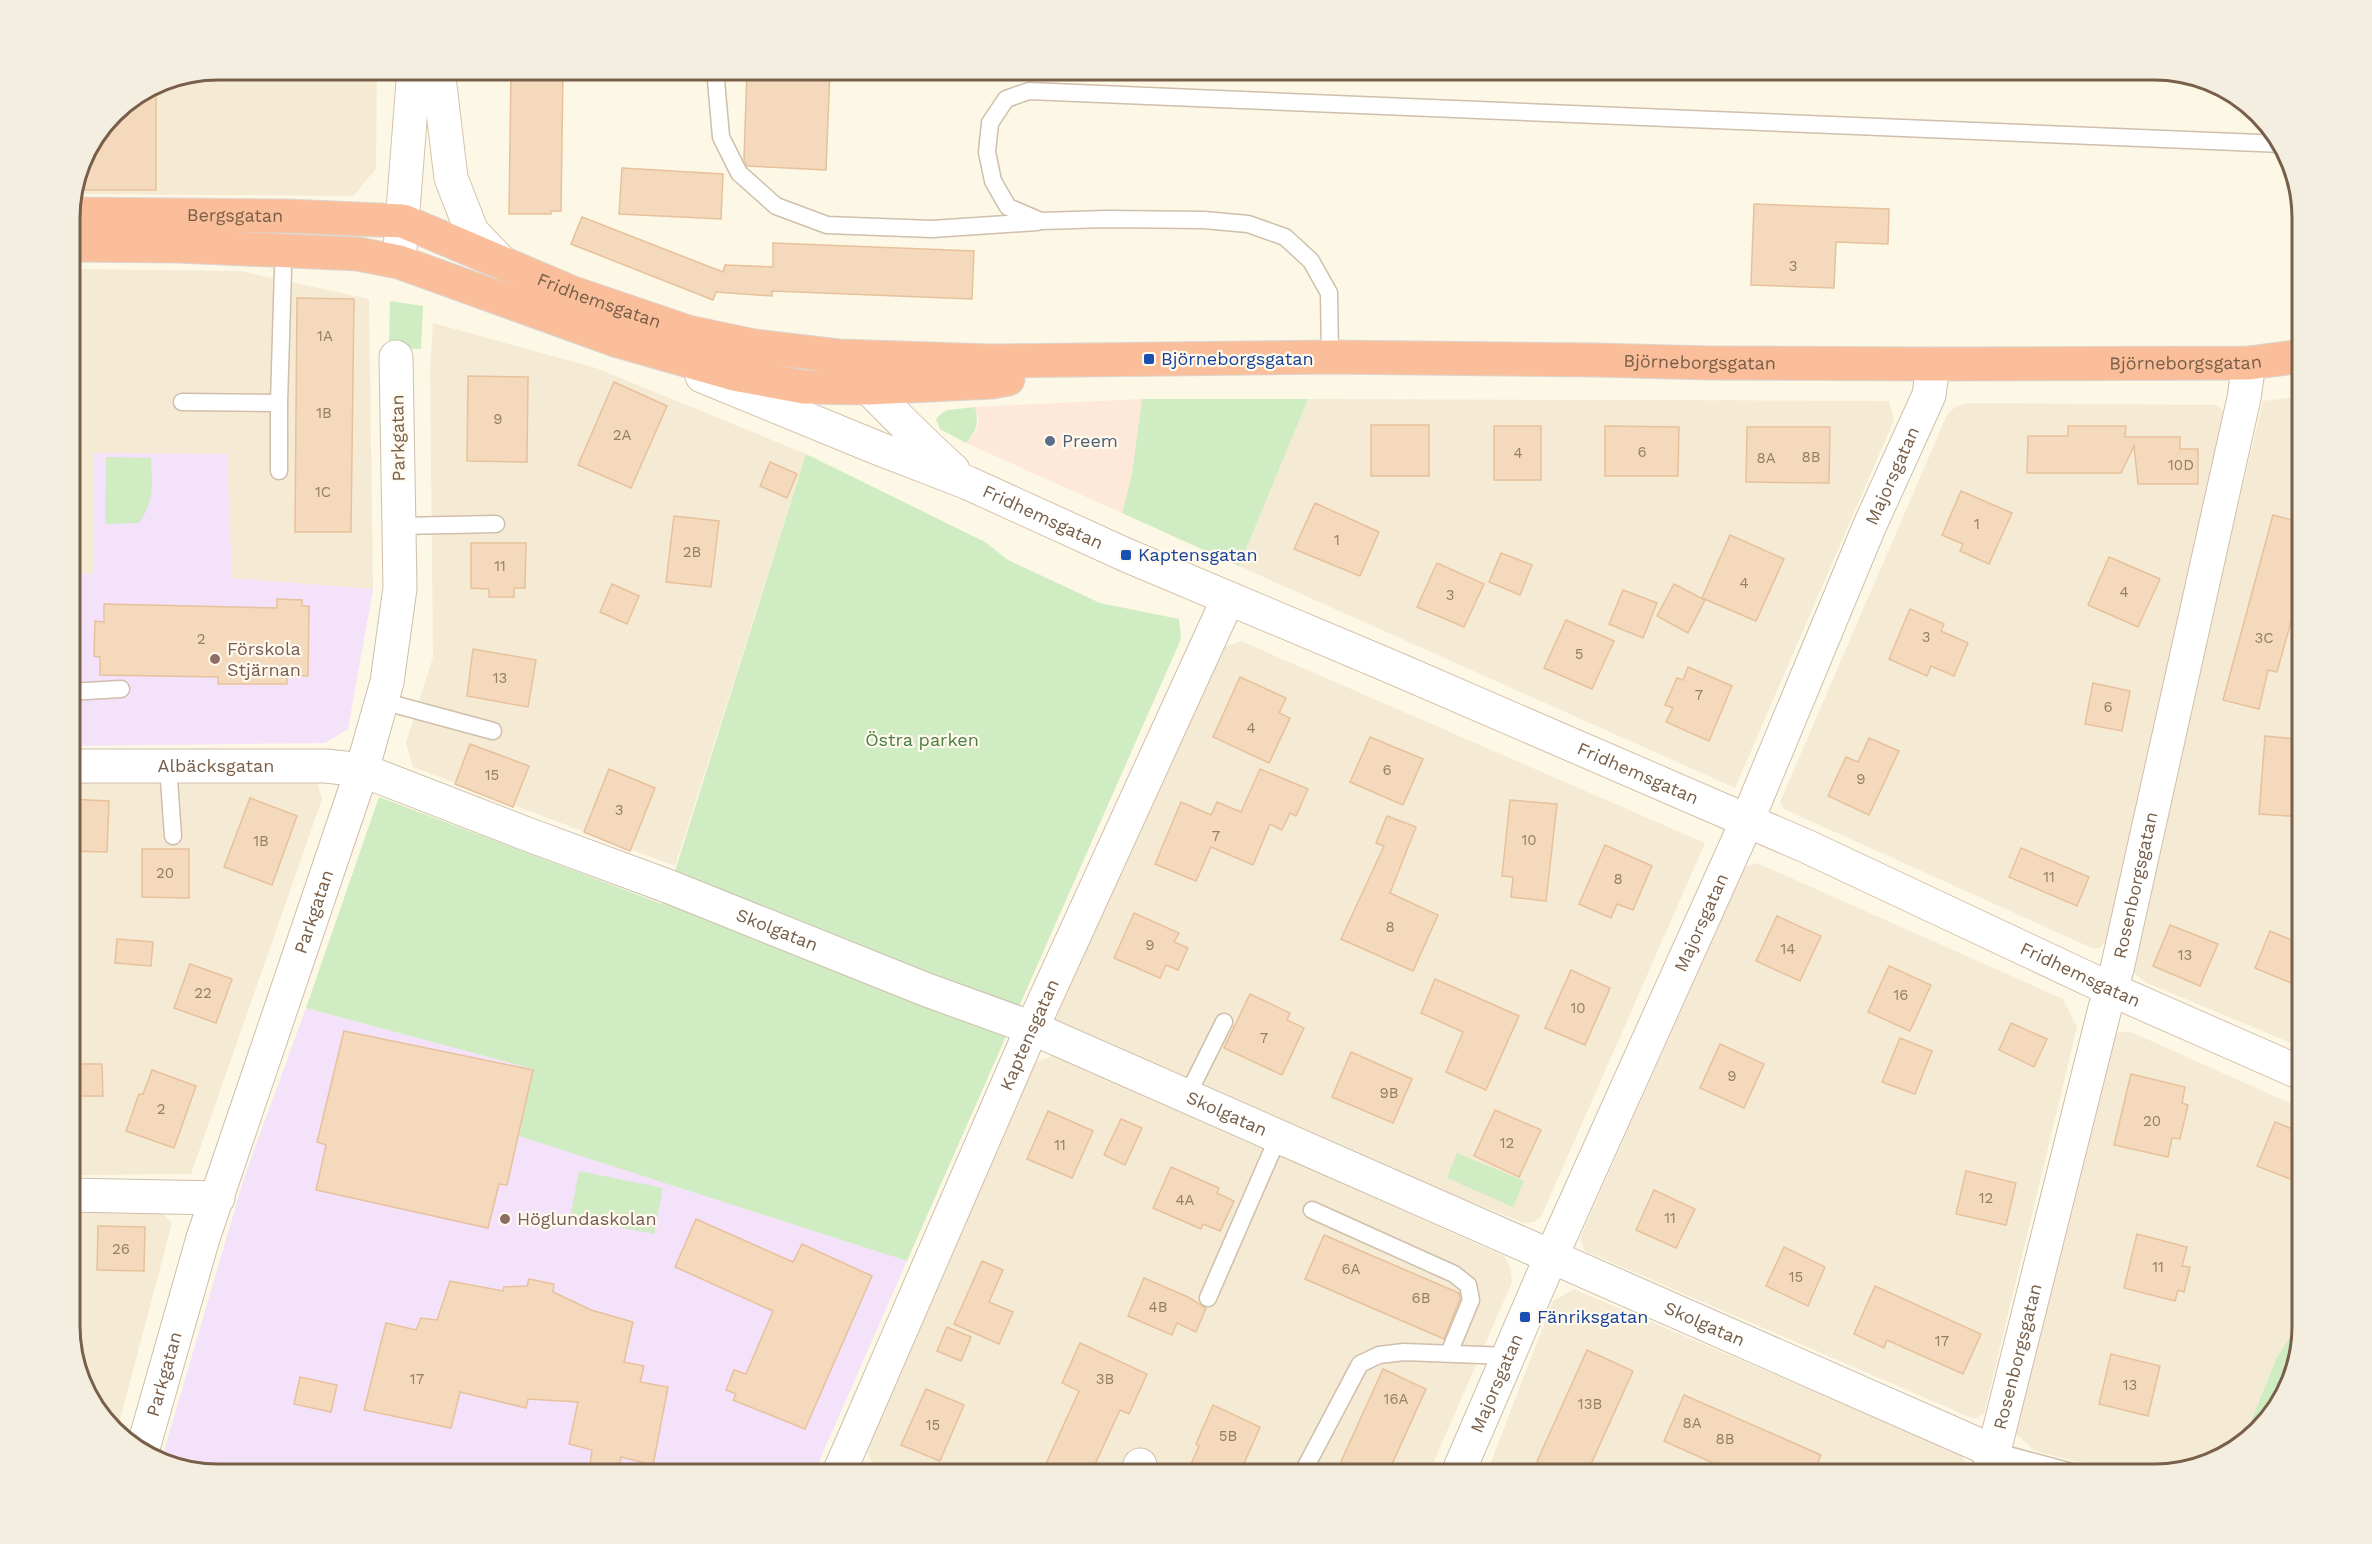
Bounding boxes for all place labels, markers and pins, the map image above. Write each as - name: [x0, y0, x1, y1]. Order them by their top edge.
- place label: Björneborgsgatan: [1161, 348, 1314, 369]
- marker: Björneborgsgatan: [1142, 352, 1156, 366]
- place label: Preem: [1062, 430, 1118, 451]
- marker: Preem: [1043, 434, 1057, 448]
- place label: Kaptensgatan: [1138, 544, 1258, 565]
- marker: Kaptensgatan: [1119, 548, 1133, 562]
- place label: Förskola Stjärnan: [227, 638, 301, 680]
- marker: Förskola Stjärnan: [208, 652, 222, 666]
- place label: Höglundaskolan: [517, 1208, 657, 1229]
- marker: Höglundaskolan: [498, 1212, 512, 1226]
- place label: Fänriksgatan: [1537, 1306, 1648, 1327]
- marker: Fänriksgatan: [1518, 1310, 1532, 1324]

